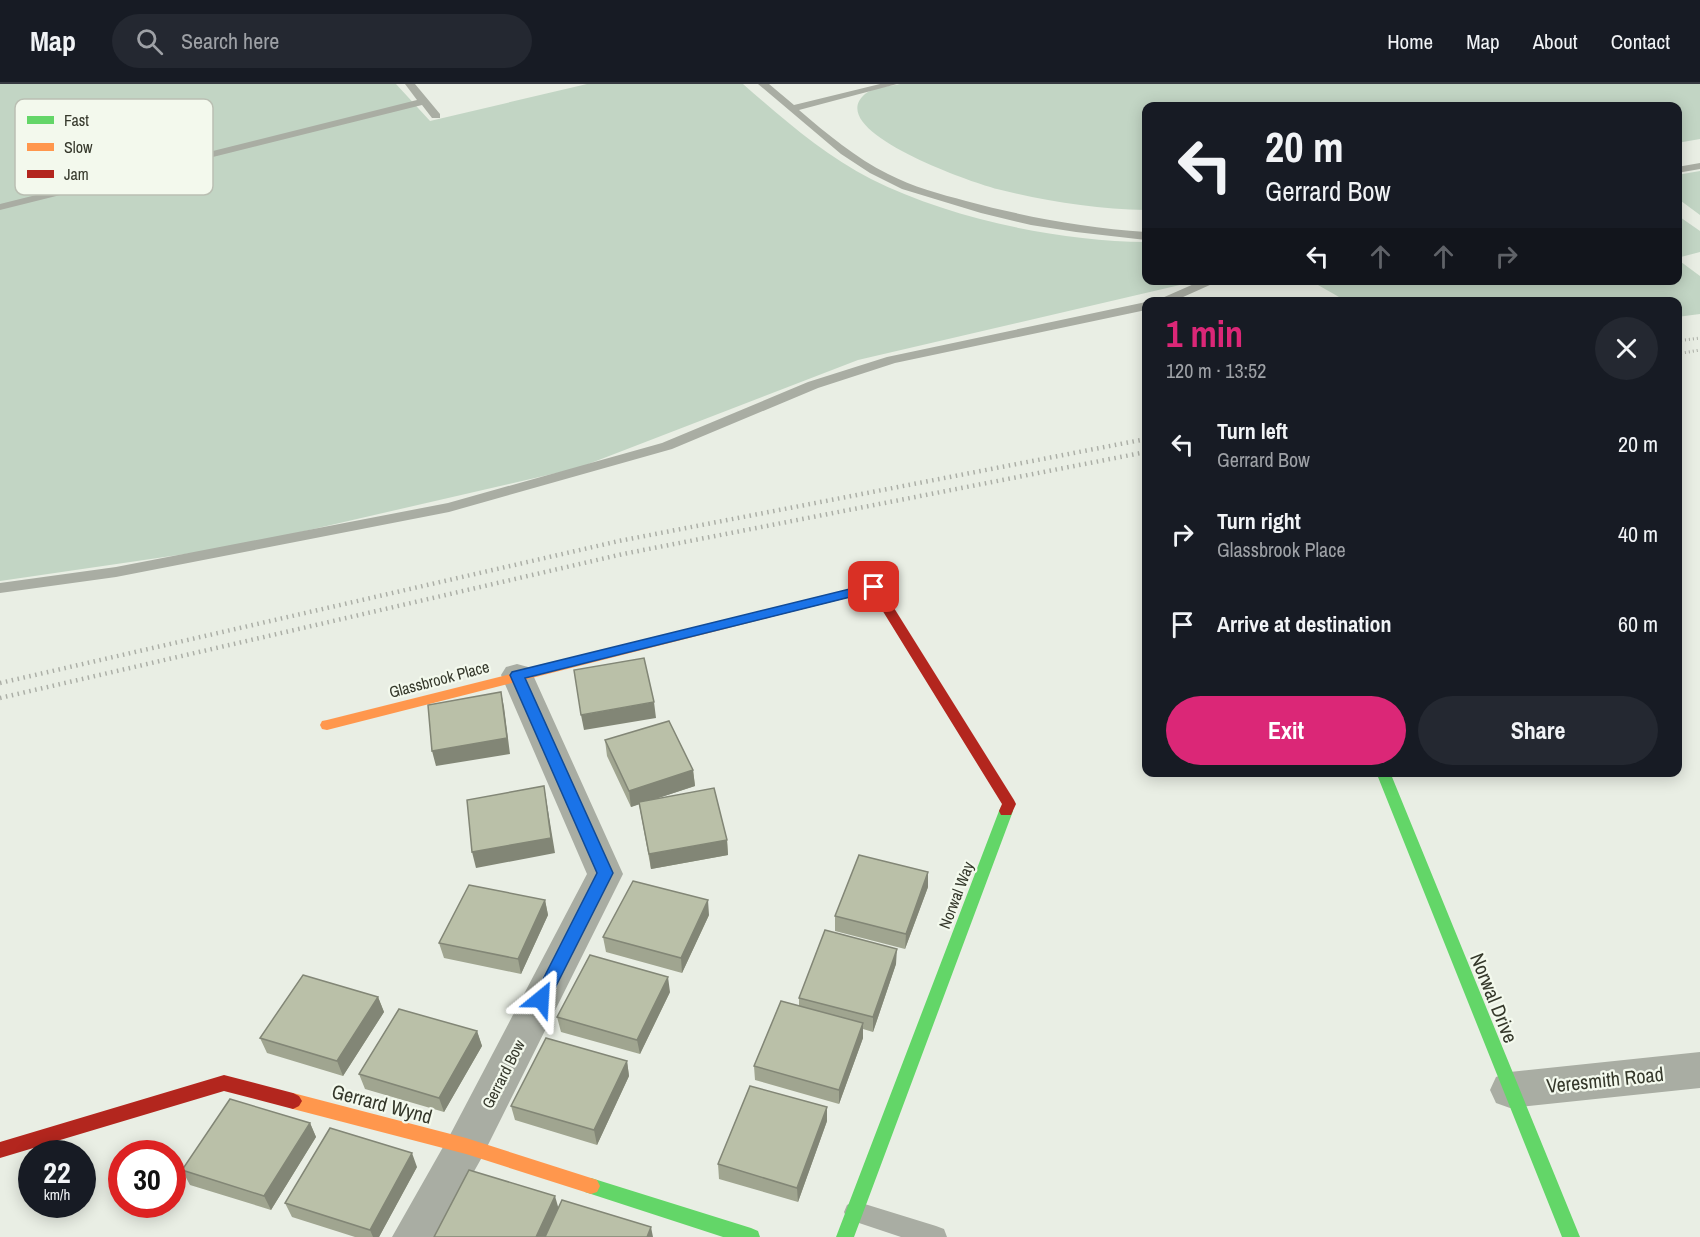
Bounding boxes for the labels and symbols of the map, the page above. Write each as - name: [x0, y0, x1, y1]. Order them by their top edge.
- legend: [15, 99, 213, 195]
- text: Fast: [64, 109, 89, 131]
- text: Slow: [64, 136, 93, 158]
- text: Jam: [64, 163, 89, 185]
- pin: [848, 561, 899, 612]
- street label: Glassbrook Place: [386, 655, 492, 703]
- street label: Norwal Way: [933, 858, 979, 932]
- street label: Norwal Drive: [1464, 949, 1525, 1047]
- position arrow: [509, 967, 573, 1031]
- street label: Gerrard Bow: [476, 1035, 530, 1112]
- street label: Veresmith Road: [1545, 1060, 1665, 1099]
- street label: Gerrard Wynd: [329, 1077, 435, 1130]
- speed limit sign: 30: [108, 1140, 186, 1218]

